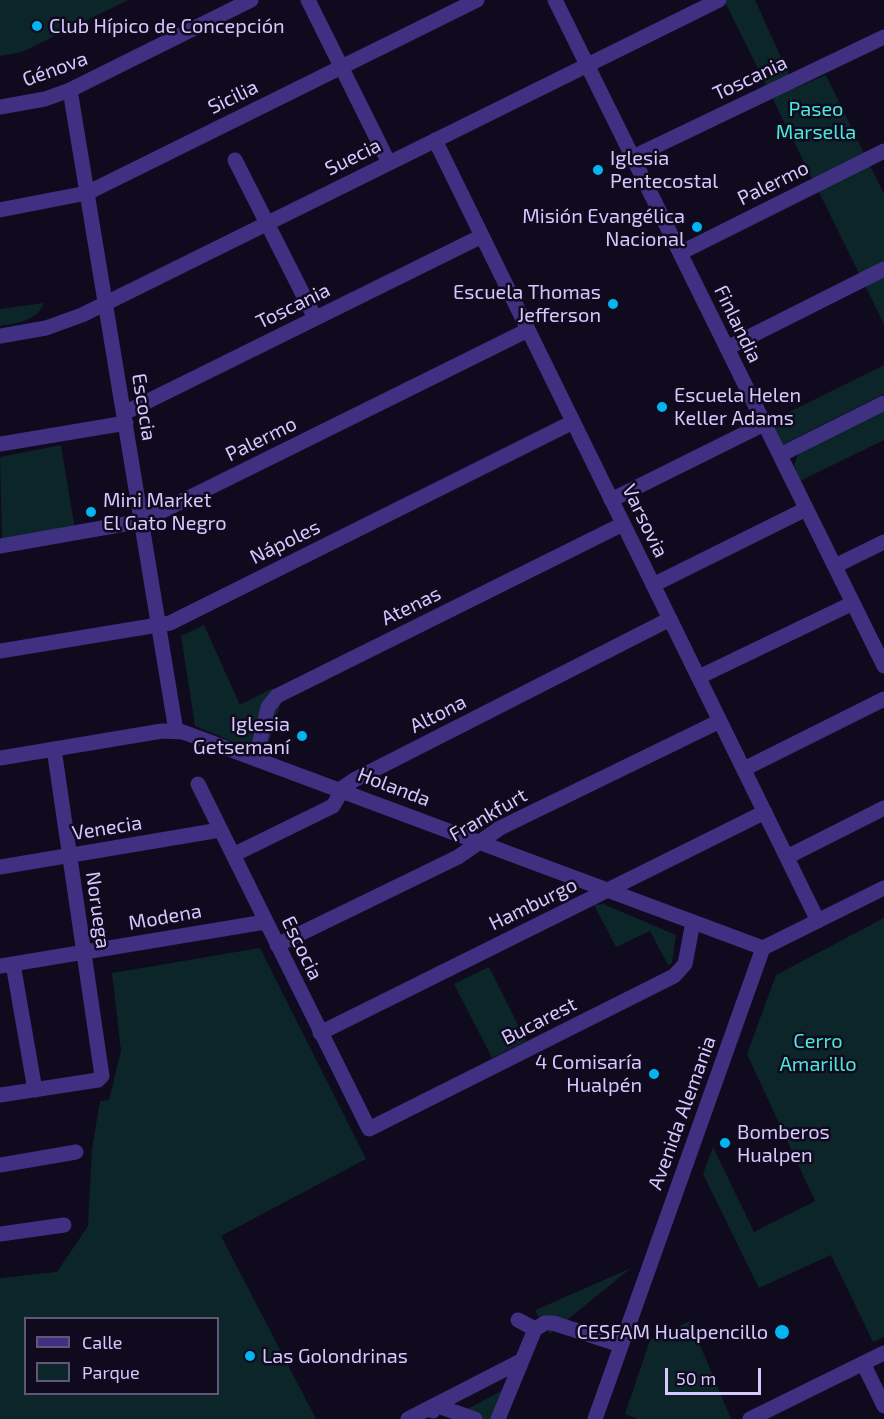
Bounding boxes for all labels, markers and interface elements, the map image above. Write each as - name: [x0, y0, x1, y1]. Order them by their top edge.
- place label: Club Hípico de Concepción: [49, 14, 285, 38]
- marker: Club Hípico de Concepción: [30, 19, 44, 33]
- street label: Génova: [19, 46, 91, 92]
- street label: Toscania: [709, 50, 791, 106]
- street label: Sicilia: [204, 75, 262, 119]
- park label: Paseo Marsella: [776, 97, 856, 144]
- street label: Suecia: [321, 133, 385, 181]
- place label: Iglesia Pentecostal: [610, 146, 718, 193]
- street label: Palermo: [733, 155, 813, 211]
- marker: Iglesia Pentecostal: [591, 163, 605, 177]
- place label: Misión Evangélica Nacional: [522, 204, 685, 251]
- marker: Misión Evangélica Nacional: [690, 220, 704, 234]
- street label: Toscania: [252, 278, 334, 334]
- place label: Escuela Thomas Jefferson: [453, 280, 601, 327]
- street label: Finlandia: [709, 281, 767, 367]
- marker: Escuela Thomas Jefferson: [606, 297, 620, 311]
- street label: Escocia: [127, 372, 161, 442]
- place label: Escuela Helen Keller Adams: [674, 383, 801, 430]
- marker: Escuela Helen Keller Adams: [655, 400, 669, 414]
- street label: Palermo: [221, 411, 301, 467]
- street label: Varsovia: [617, 480, 673, 562]
- place label: Mini Market El Gato Negro: [103, 488, 227, 535]
- marker: Mini Market El Gato Negro: [84, 505, 98, 519]
- street label: Nápoles: [246, 515, 324, 569]
- street label: Atenas: [377, 581, 445, 631]
- street label: Altona: [406, 690, 470, 738]
- place label: Iglesia Getsemaní: [193, 712, 290, 759]
- marker: Iglesia Getsemaní: [295, 729, 309, 743]
- street label: Holanda: [354, 762, 434, 812]
- street label: Frankfurt: [445, 783, 531, 847]
- street label: Venecia: [70, 811, 144, 845]
- street label: Noruega: [81, 870, 115, 950]
- street label: Hamburgo: [485, 872, 581, 936]
- street label: Modena: [127, 899, 203, 935]
- street label: Escocia: [276, 912, 328, 984]
- street label: Bucarest: [498, 992, 580, 1050]
- park label: Cerro Amarillo: [779, 1029, 857, 1076]
- street label: Avenida Alemania: [643, 1033, 721, 1193]
- place label: 4 Comisaría Hualpén: [535, 1050, 642, 1097]
- marker: 4 Comisaría Hualpén: [647, 1067, 661, 1081]
- place label: Bomberos Hualpen: [737, 1120, 830, 1167]
- marker: Bomberos Hualpen: [718, 1136, 732, 1150]
- legend: [24, 1317, 219, 1395]
- place label: CESFAM Hualpencillo: [576, 1320, 768, 1344]
- marker: CESFAM Hualpencillo: [773, 1323, 791, 1341]
- text: Calle: [82, 1331, 123, 1353]
- place label: Las Golondrinas: [262, 1344, 408, 1368]
- marker: Las Golondrinas: [243, 1349, 257, 1363]
- scale bar: [668, 1356, 764, 1394]
- text: Parque: [82, 1361, 140, 1383]
- text: 50 m: [676, 1367, 716, 1389]

